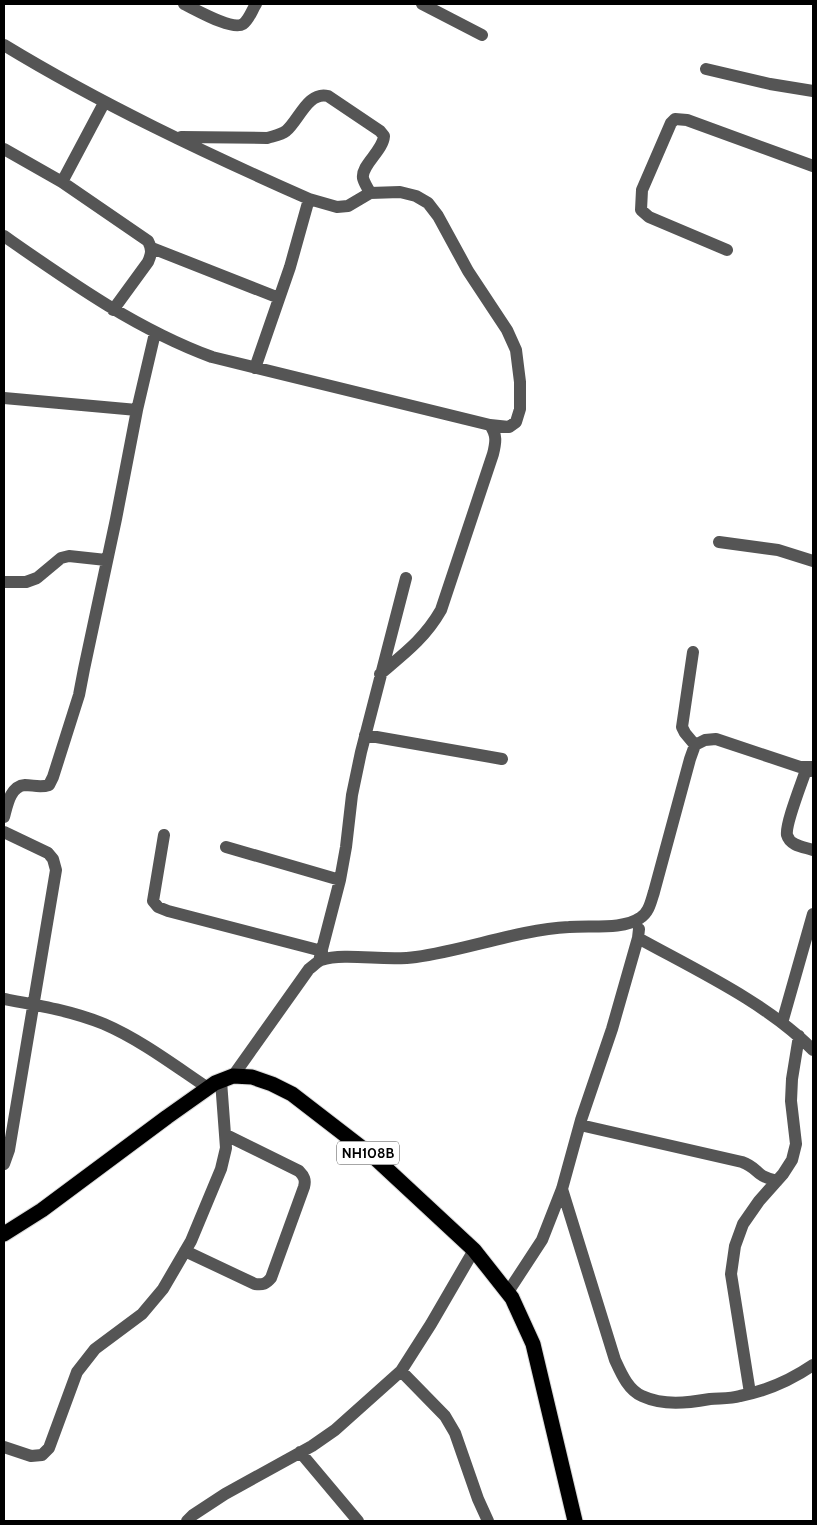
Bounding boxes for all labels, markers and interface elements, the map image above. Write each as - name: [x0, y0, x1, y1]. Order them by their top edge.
- road number: NH108B: [337, 1142, 399, 1164]

